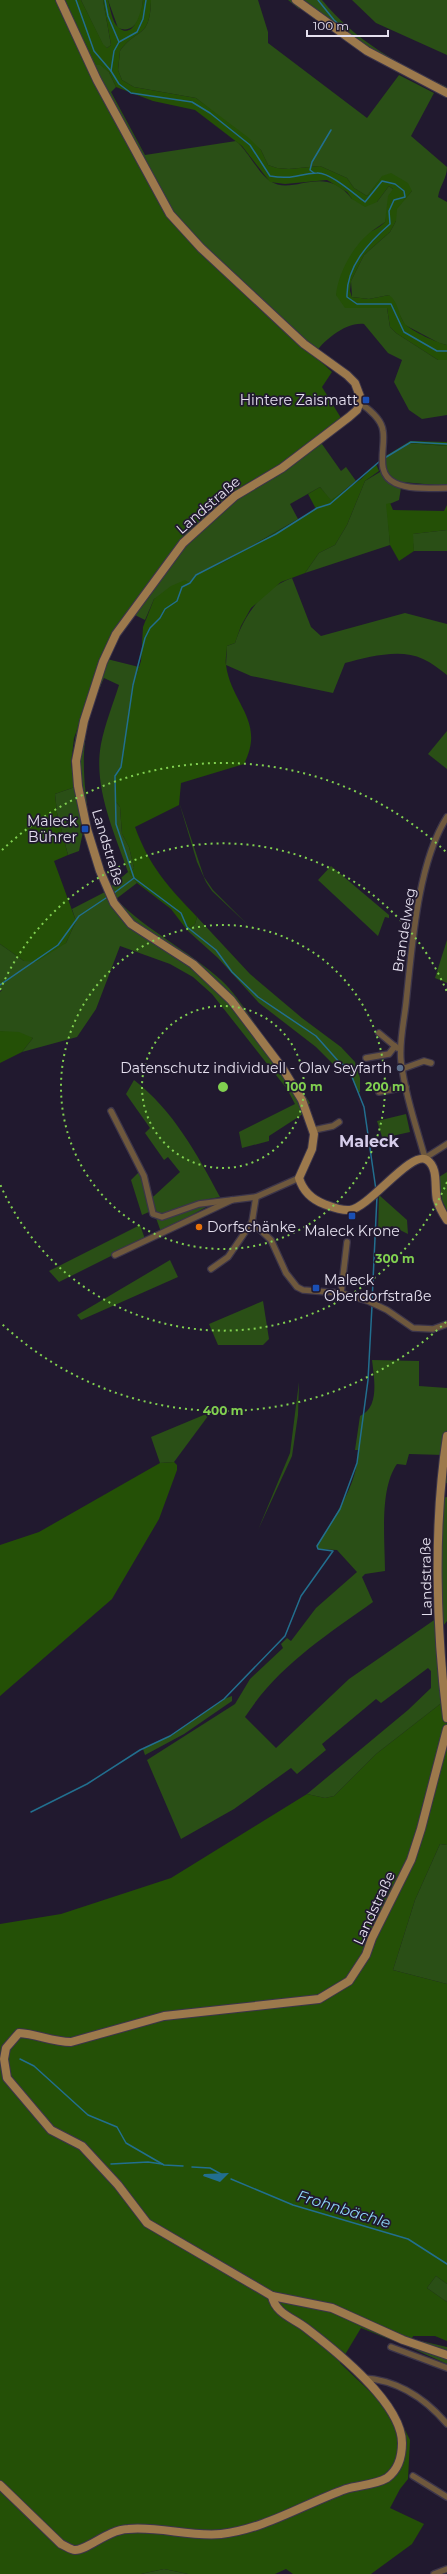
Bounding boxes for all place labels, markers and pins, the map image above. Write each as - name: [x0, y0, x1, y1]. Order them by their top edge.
- place label: Hintere Zaismatt: [240, 391, 358, 409]
- marker: Hintere Zaismatt: [361, 395, 371, 405]
- place label: Maleck Bührer: [27, 812, 78, 846]
- marker: Maleck Bührer: [80, 824, 90, 834]
- place label: Datenschutz individuell - Olav Seyfarth: [120, 1059, 392, 1077]
- marker: Datenschutz individuell - Olav Seyfarth: [395, 1063, 405, 1073]
- centre of rings: [216, 1080, 230, 1094]
- marker: Maleck Krone: [347, 1211, 357, 1221]
- place label: Dorfschänke: [207, 1218, 296, 1236]
- marker: Dorfschänke: [194, 1222, 204, 1232]
- place label: Maleck Krone: [304, 1222, 400, 1240]
- place label: Maleck Oberdorfstraße: [324, 1271, 431, 1305]
- marker: Maleck Oberdorfstraße: [311, 1283, 321, 1293]

